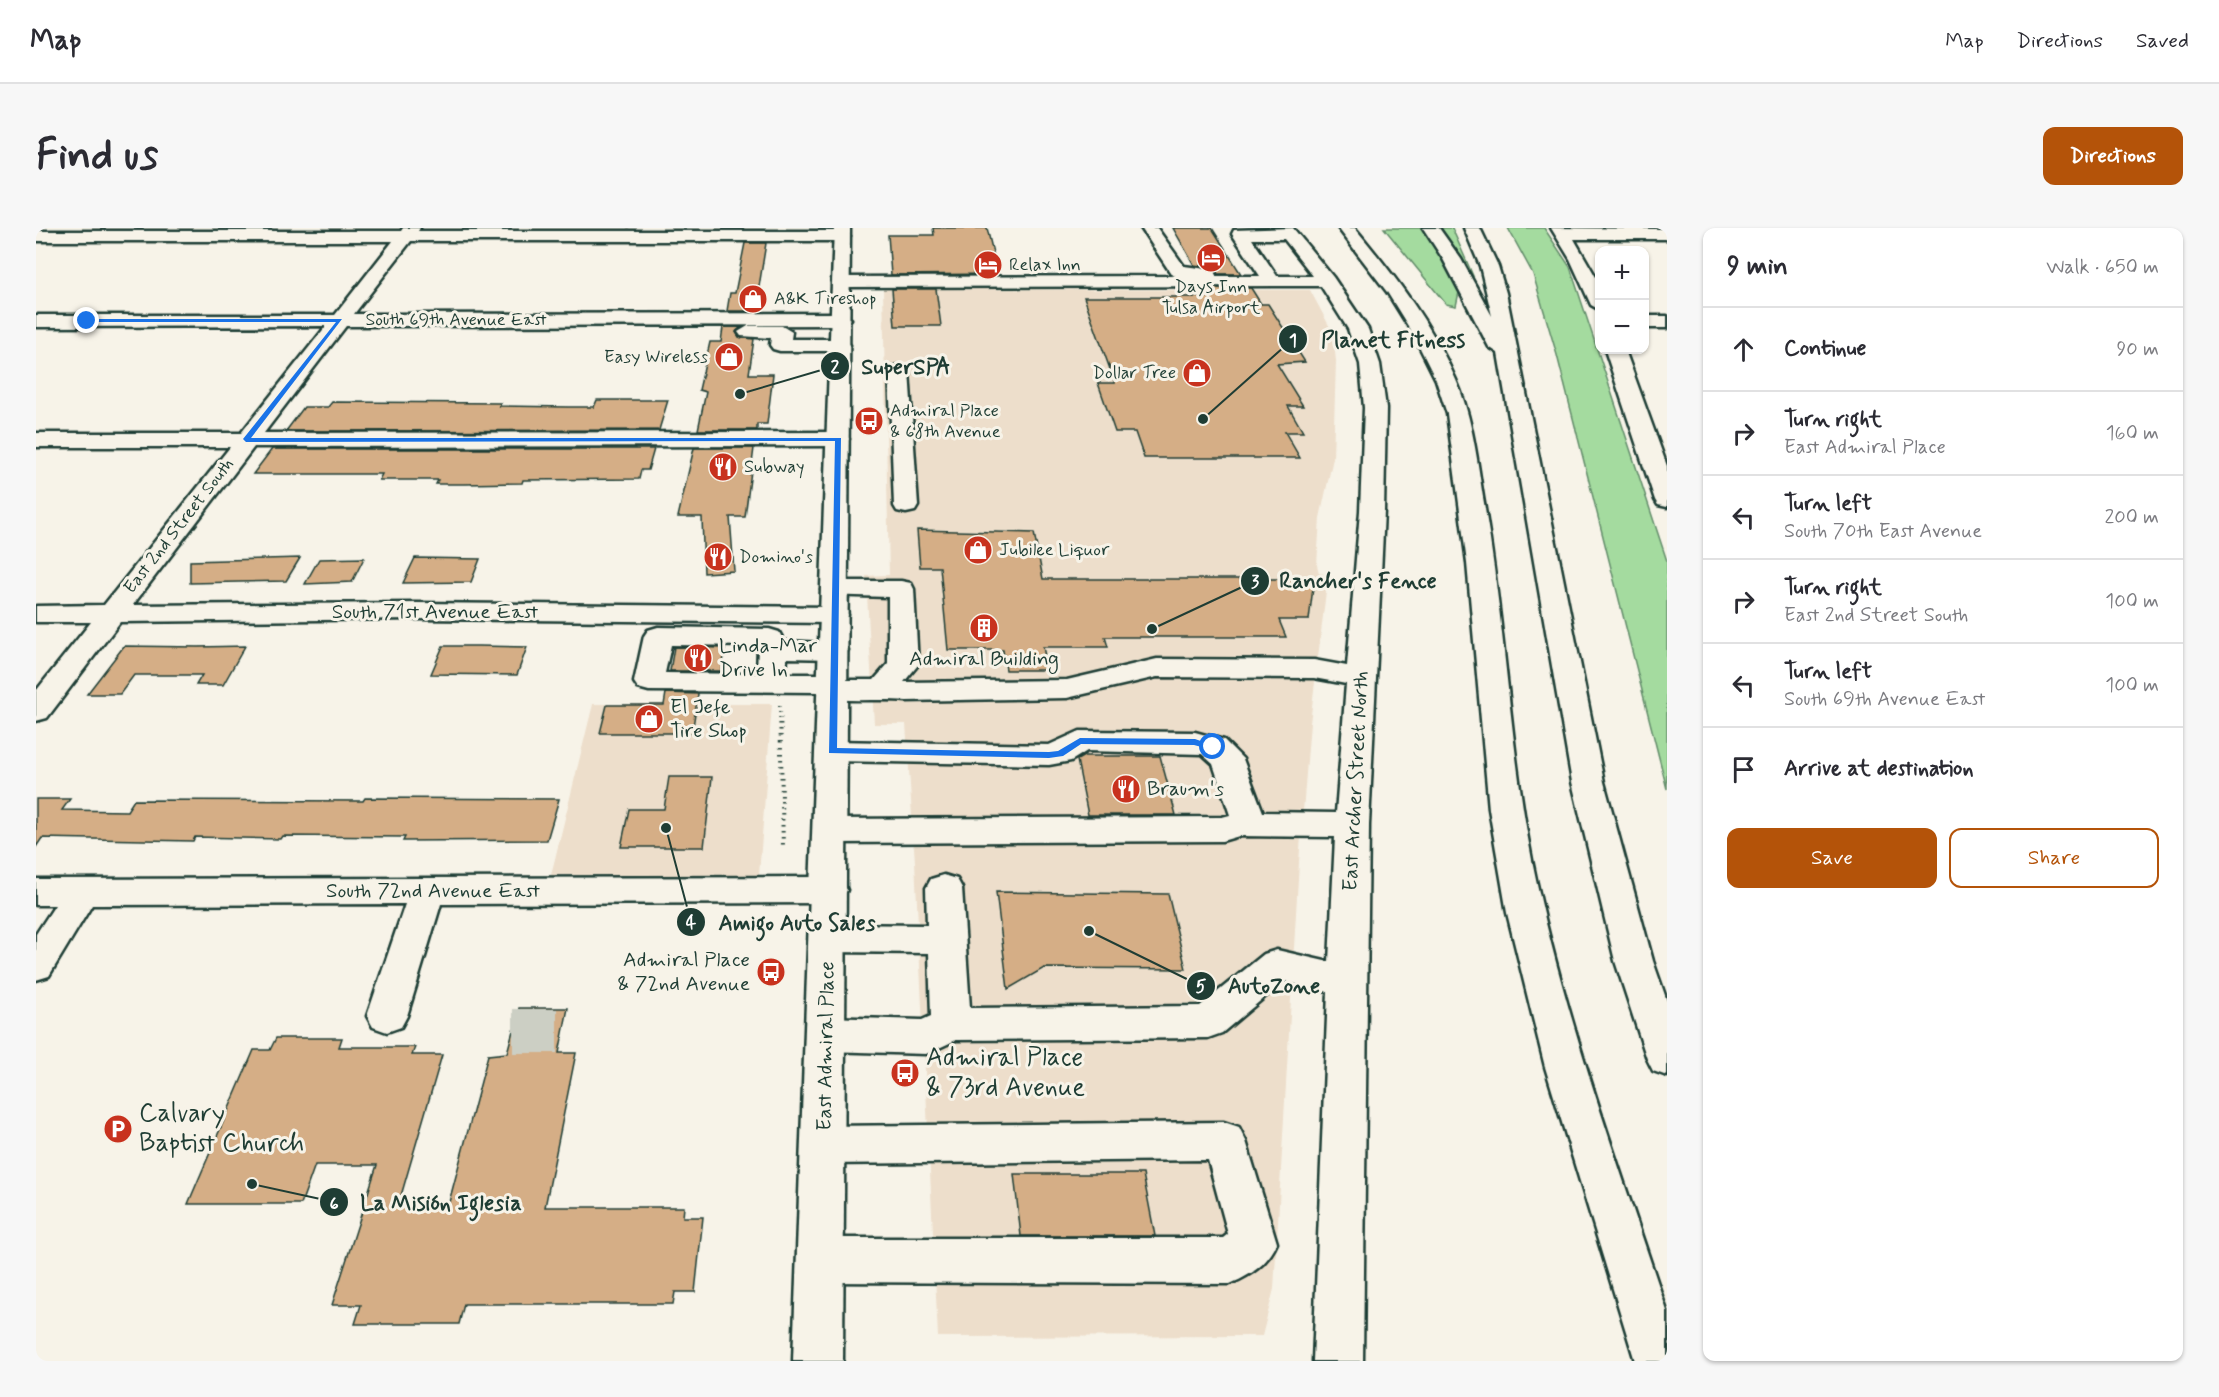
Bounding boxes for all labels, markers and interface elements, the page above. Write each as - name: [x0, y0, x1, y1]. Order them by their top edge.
- text: Map: [30, 23, 81, 60]
- text: Map: [1945, 27, 1984, 55]
- text: Directions: [2017, 27, 2103, 55]
- text: Saved: [2136, 27, 2189, 55]
- button: Directions: [2043, 127, 2183, 185]
- text: Find us: [36, 129, 158, 184]
- hotel icon: Days Inn Tulsa Airport: [1195, 242, 1227, 274]
- map controls: [1595, 246, 1649, 354]
- button: +: [1595, 246, 1649, 300]
- hotel icon: Relax Inn: [972, 249, 1004, 281]
- text: 9 min: [1727, 250, 1788, 284]
- place label: Relax Inn: [1009, 253, 1081, 277]
- text: Walk · 650 m: [2046, 254, 2159, 281]
- place label: Days Inn Tulsa Airport: [1162, 275, 1261, 320]
- shop icon: A&K Tireshop: [737, 283, 769, 315]
- place label: A&K Tireshop: [774, 287, 876, 311]
- button: −: [1595, 300, 1649, 354]
- route end: [73, 307, 99, 333]
- street label: South 69th Avenue East: [365, 308, 547, 332]
- callout: Planet Fitness: [1278, 319, 1479, 359]
- text: Planet Fitness: [1321, 327, 1465, 355]
- text: 1: [1289, 329, 1297, 353]
- icon: ahead: [1727, 333, 1760, 366]
- text: Continue: [1784, 335, 1866, 363]
- text: 90 m: [2116, 336, 2159, 363]
- shop icon: Easy Wireless: [713, 341, 745, 373]
- place label: Easy Wireless: [604, 345, 708, 369]
- callout: SuperSPA: [820, 346, 963, 386]
- text: SuperSPA: [861, 354, 951, 382]
- text: 2: [831, 355, 840, 379]
- shop icon: Dollar Tree: [1181, 357, 1213, 389]
- place label: Dollar Tree: [1093, 361, 1176, 385]
- place label: Admiral Place & 68th Avenue: [890, 399, 1001, 444]
- bus stop icon: Admiral Place & 68th Avenue: [853, 405, 885, 437]
- text: Turn right: [1784, 406, 1882, 434]
- icon: right: [1727, 417, 1760, 450]
- text: 160 m: [2106, 420, 2159, 447]
- text: East Admiral Place: [1784, 434, 1946, 461]
- restaurant icon: Subway: [707, 451, 739, 483]
- street label: East 2nd Street South: [118, 453, 240, 599]
- place label: Subway: [744, 455, 805, 479]
- text: Turn left: [1784, 490, 1872, 518]
- icon: left: [1727, 501, 1760, 534]
- text: 200 m: [2104, 504, 2159, 531]
- text: South 70th East Avenue: [1784, 518, 1982, 545]
- shop icon: Jubilee Liquor: [962, 534, 994, 566]
- place label: Jubilee Liquor: [999, 538, 1110, 562]
- restaurant icon: Domino's: [702, 541, 734, 573]
- place label: Domino's: [739, 545, 813, 569]
- callout: Rancher's Fence: [1240, 561, 1446, 601]
- text: Rancher's Fence: [1279, 568, 1437, 596]
- text: 3: [1251, 570, 1260, 594]
- text: Turn right: [1784, 574, 1882, 602]
- icon: right: [1727, 585, 1760, 618]
- text: 100 m: [2105, 588, 2159, 615]
- street label: South 71st Avenue East: [332, 598, 539, 626]
- text: East 2nd Street South: [1784, 602, 1968, 629]
- building icon: Admiral Building: [968, 612, 1000, 644]
- place label: Linda-Mar Drive In: [719, 632, 817, 684]
- restaurant icon: Linda-Mar Drive In: [682, 642, 714, 674]
- place label: Admiral Building: [909, 645, 1059, 674]
- text: Turn left: [1784, 658, 1872, 686]
- icon: left: [1727, 669, 1760, 702]
- street label: East Archer Street North: [1336, 670, 1376, 892]
- text: 100 m: [2105, 672, 2159, 699]
- text: South 69th Avenue East: [1784, 686, 1985, 713]
- place label: El Jefe Tire Shop: [670, 693, 747, 745]
- shop icon: El Jefe Tire Shop: [633, 703, 665, 735]
- route start: [1199, 733, 1225, 759]
- icon: arrive: [1727, 753, 1760, 786]
- text: Arrive at destination: [1784, 755, 1974, 783]
- restaurant icon: Braum's: [1110, 773, 1142, 805]
- place label: Braum's: [1147, 775, 1224, 803]
- button: Save: [1727, 828, 1937, 888]
- button: Share: [1949, 828, 2159, 888]
- street label: South 72nd Avenue East: [326, 877, 541, 905]
- callout: Amigo Auto Sales: [676, 902, 888, 942]
- text: Amigo Auto Sales: [719, 910, 876, 942]
- text: 4: [686, 911, 697, 935]
- place label: Admiral Place & 72nd Avenue: [617, 946, 750, 998]
- bus stop icon: Admiral Place & 72nd Avenue: [755, 956, 787, 988]
- street label: East Admiral Place: [811, 961, 841, 1131]
- callout: AutoZone: [1186, 966, 1332, 1006]
- text: AutoZone: [1228, 973, 1320, 1001]
- text: 5: [1196, 975, 1207, 999]
- place label: Admiral Place & 73rd Avenue: [926, 1041, 1085, 1105]
- bus stop icon: Admiral Place & 73rd Avenue: [889, 1057, 921, 1089]
- place label: Calvary Baptist Church: [139, 1097, 304, 1161]
- parking icon: Calvary Baptist Church: [102, 1113, 134, 1145]
- callout: La Misión Iglesia: [319, 1182, 533, 1222]
- text: La Misión Iglesia: [360, 1190, 522, 1222]
- text: 6: [329, 1192, 339, 1216]

